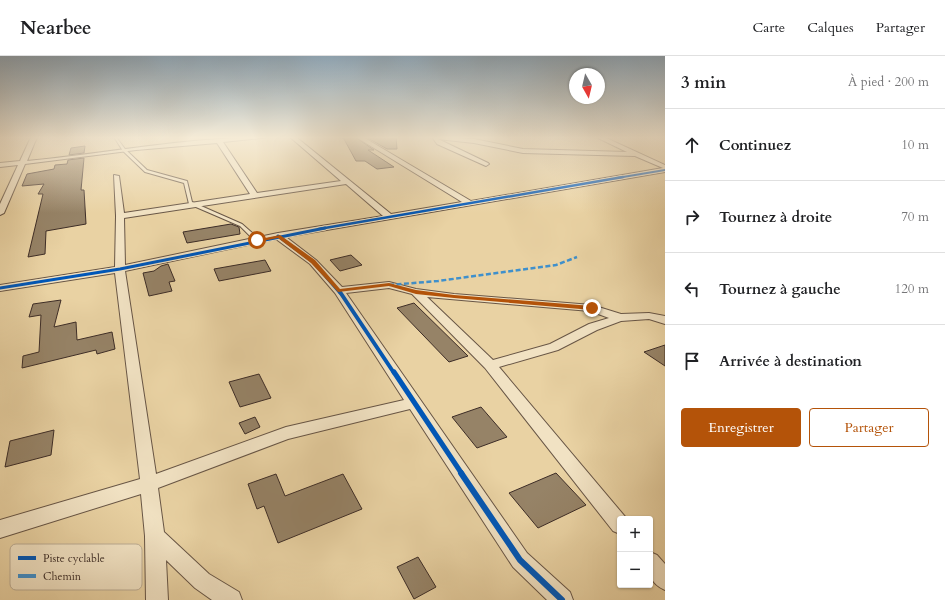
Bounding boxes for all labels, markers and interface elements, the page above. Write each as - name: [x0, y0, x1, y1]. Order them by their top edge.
- text: Nearbee: [20, 15, 91, 41]
- text: Carte: [753, 18, 785, 37]
- text: Calques: [807, 18, 854, 37]
- text: Partager: [876, 18, 925, 37]
- north arrow: [569, 68, 605, 104]
- text: 3 min: [681, 71, 726, 94]
- text: À pied · 200 m: [848, 73, 929, 91]
- icon: ahead: [681, 134, 703, 156]
- text: Continuez: [719, 135, 791, 155]
- text: 10 m: [901, 136, 929, 154]
- icon: right: [681, 206, 703, 228]
- text: Tournez à droite: [719, 207, 832, 227]
- text: 70 m: [901, 208, 929, 226]
- route start: [248, 231, 266, 249]
- icon: left: [681, 278, 703, 300]
- text: Tournez à gauche: [719, 279, 841, 299]
- text: 120 m: [895, 280, 929, 298]
- route end: [583, 299, 601, 317]
- icon: arrive: [681, 350, 703, 372]
- text: Arrivée à destination: [719, 351, 862, 371]
- button: Enregistrer: [681, 408, 801, 447]
- button: Partager: [809, 408, 929, 447]
- map controls: [617, 516, 653, 588]
- button: +: [617, 516, 653, 552]
- legend: [10, 544, 142, 590]
- text: Piste cyclable: [43, 551, 105, 566]
- button: −: [617, 552, 653, 588]
- text: Chemin: [43, 569, 82, 584]

